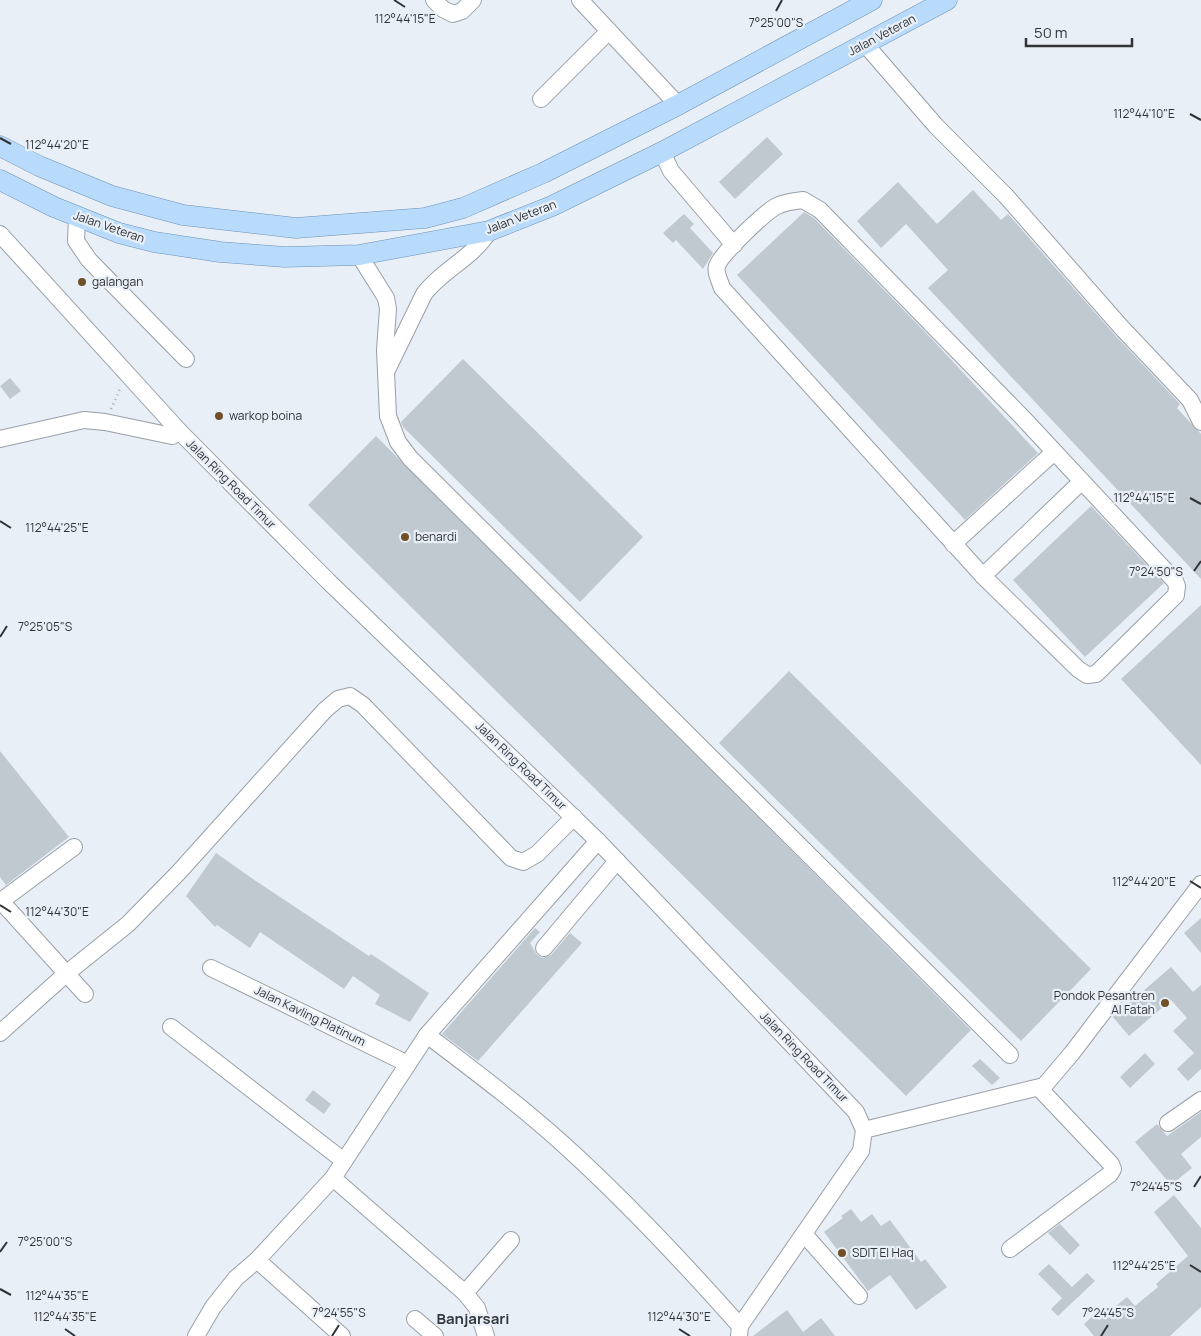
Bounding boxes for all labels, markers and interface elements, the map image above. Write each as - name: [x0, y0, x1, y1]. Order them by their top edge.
- text: 112°44'15"E: [374, 10, 436, 27]
- street label: Jalan Veteran: [845, 10, 919, 59]
- text: 7°25'00"S: [749, 14, 803, 31]
- scale bar: [1026, 15, 1132, 47]
- text: 50 m: [1034, 22, 1068, 43]
- text: 112°44'10"E: [1113, 105, 1175, 122]
- text: 112°44'20"E: [25, 136, 89, 153]
- street label: Jalan Veteran: [483, 195, 559, 238]
- street label: Jalan Veteran: [71, 206, 147, 247]
- place label: galangan: [92, 273, 143, 290]
- marker: galangan: [76, 276, 88, 288]
- place label: warkop boina: [229, 407, 302, 424]
- marker: warkop boina: [213, 410, 225, 422]
- street label: Jalan Ring Road Timur: [183, 435, 280, 533]
- text: 112°44'15"E: [1113, 489, 1175, 506]
- text: 112°44'25"E: [25, 519, 89, 536]
- place label: benardi: [415, 528, 457, 545]
- marker: benardi: [399, 531, 411, 543]
- text: 7°24'50"S: [1129, 563, 1183, 580]
- text: 7°25'05"S: [18, 618, 72, 635]
- street label: Jalan Ring Road Timur: [472, 718, 571, 814]
- text: 112°44'20"E: [1112, 873, 1176, 890]
- text: 112°44'30"E: [25, 903, 89, 920]
- street label: Jalan Kavling Platinum: [252, 981, 369, 1050]
- place label: Pondok Pesantren Al Fatah: [1054, 987, 1155, 1018]
- marker: Pondok Pesantren Al Fatah: [1159, 997, 1171, 1009]
- street label: Jalan Ring Road Timur: [756, 1007, 853, 1106]
- text: 7°24'45"S: [1130, 1178, 1182, 1195]
- text: 7°25'00"S: [18, 1233, 72, 1250]
- place label: SDIT El Haq: [852, 1244, 914, 1261]
- marker: SDIT El Haq: [836, 1247, 848, 1259]
- text: 112°44'25"E: [1112, 1257, 1176, 1274]
- text: 112°44'35"E: [25, 1287, 89, 1304]
- text: 7°24'55"S: [312, 1304, 366, 1321]
- text: 7°24'45"S: [1082, 1304, 1134, 1321]
- text: 112°44'35"E: [33, 1308, 97, 1325]
- district label: Banjarsari: [436, 1308, 510, 1329]
- text: 112°44'30"E: [647, 1308, 711, 1325]

